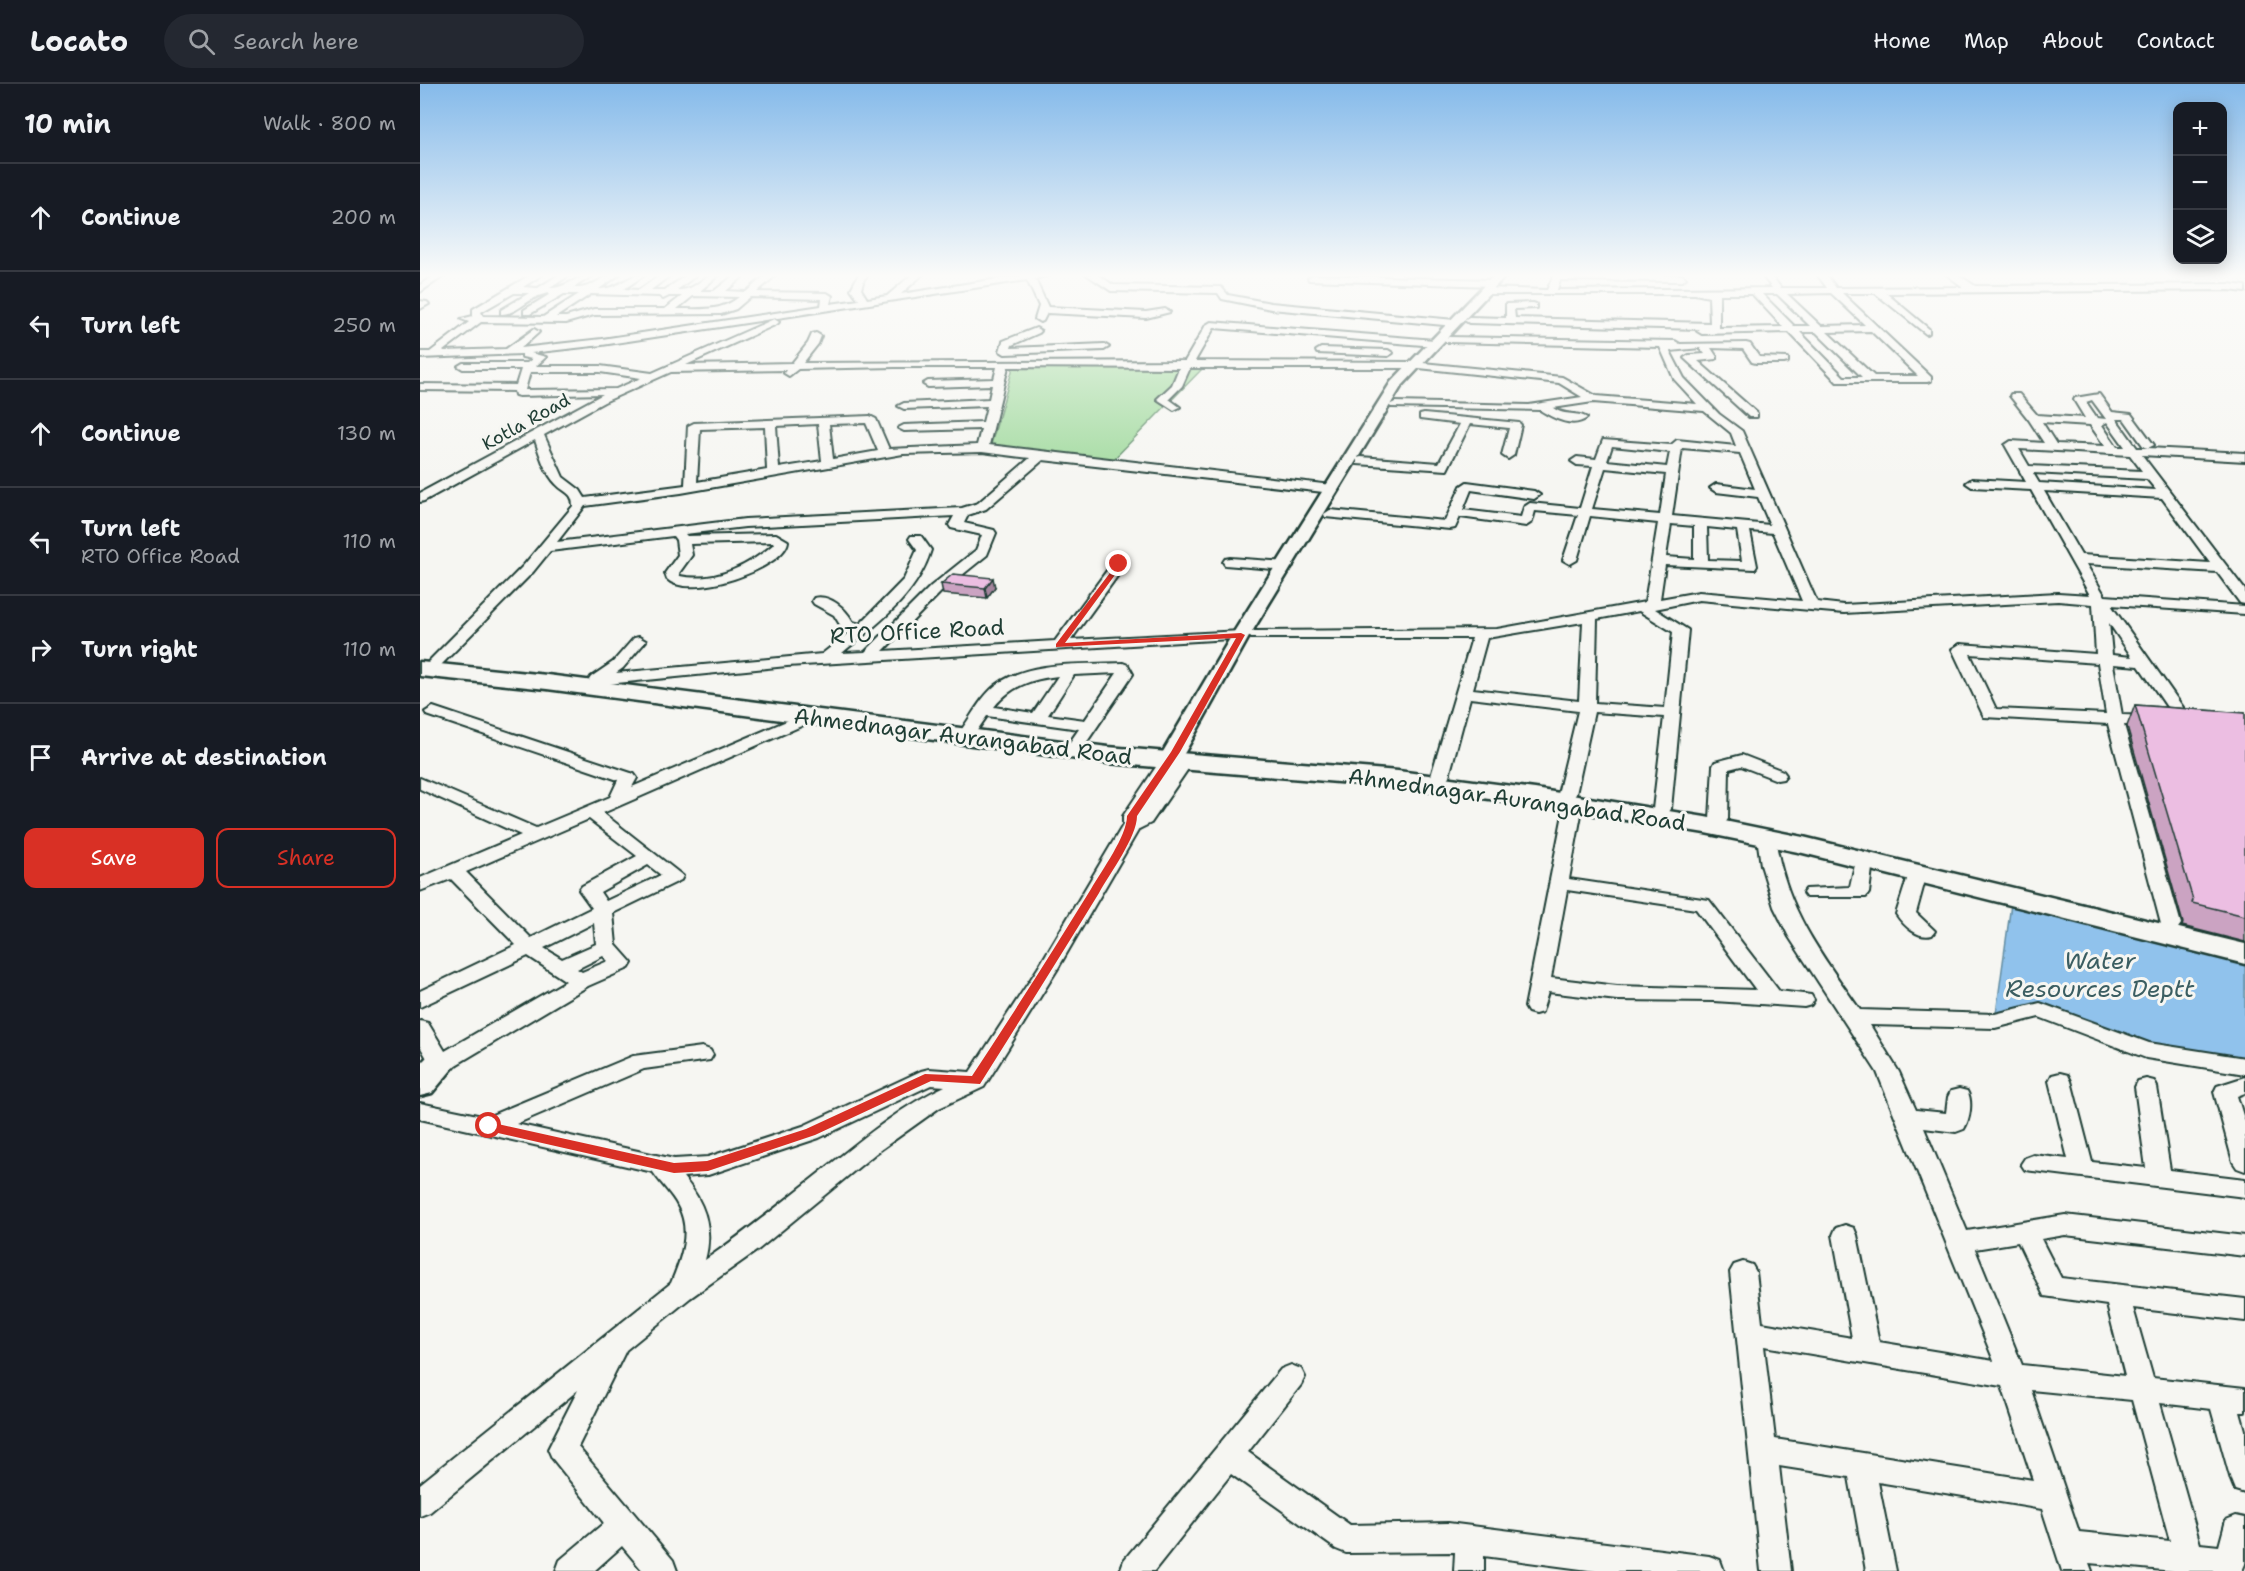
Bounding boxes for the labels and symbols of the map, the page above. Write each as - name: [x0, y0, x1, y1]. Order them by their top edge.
- street label: Kotla Road: [478, 388, 574, 456]
- route end: [1105, 550, 1131, 576]
- street label: RTO Office Road: [829, 612, 1005, 651]
- street label: Ahmednagar Aurangabad Road: [792, 701, 1134, 772]
- street label: Ahmednagar Aurangabad Road: [1346, 761, 1688, 838]
- water label: Water Resources Deptt: [2005, 945, 2195, 1005]
- route start: [475, 1112, 501, 1138]

